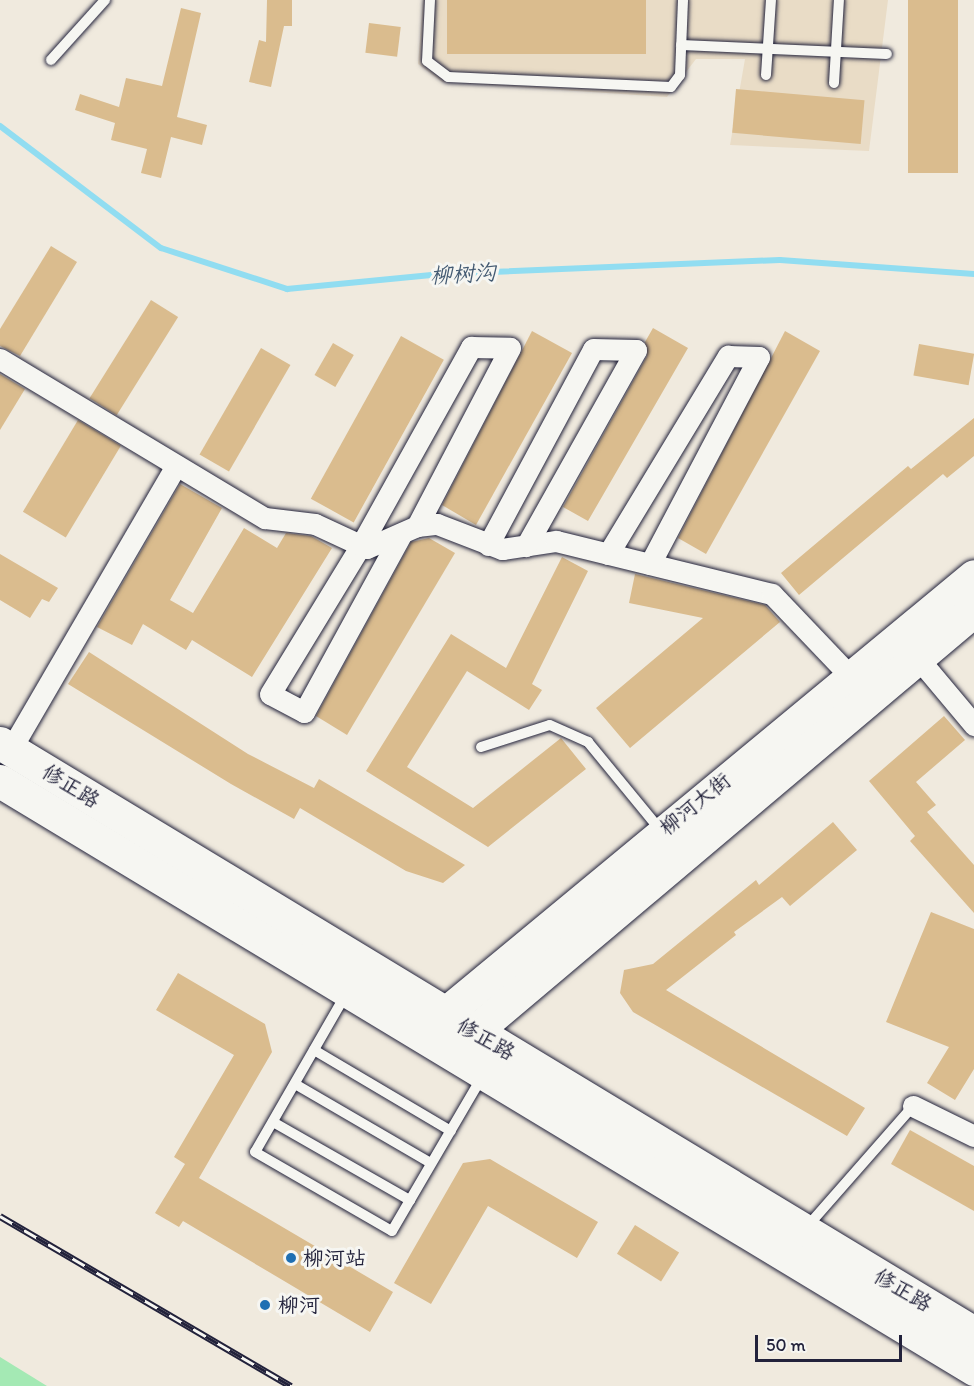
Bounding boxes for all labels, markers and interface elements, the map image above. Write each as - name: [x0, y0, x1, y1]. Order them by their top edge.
- water label: 柳树沟: [429, 259, 497, 289]
- street label: 修正路: [38, 759, 104, 813]
- street label: 柳河大街: [654, 768, 736, 840]
- street label: 修正路: [452, 1012, 520, 1066]
- place label: 柳河站: [303, 1245, 366, 1271]
- marker: 柳河站: [284, 1251, 298, 1265]
- street label: 修正路: [870, 1263, 936, 1317]
- place label: 柳河: [278, 1292, 320, 1318]
- marker: 柳河: [256, 1296, 274, 1314]
- scale bar: [758, 1323, 905, 1361]
- text: 50 m: [766, 1334, 806, 1356]

